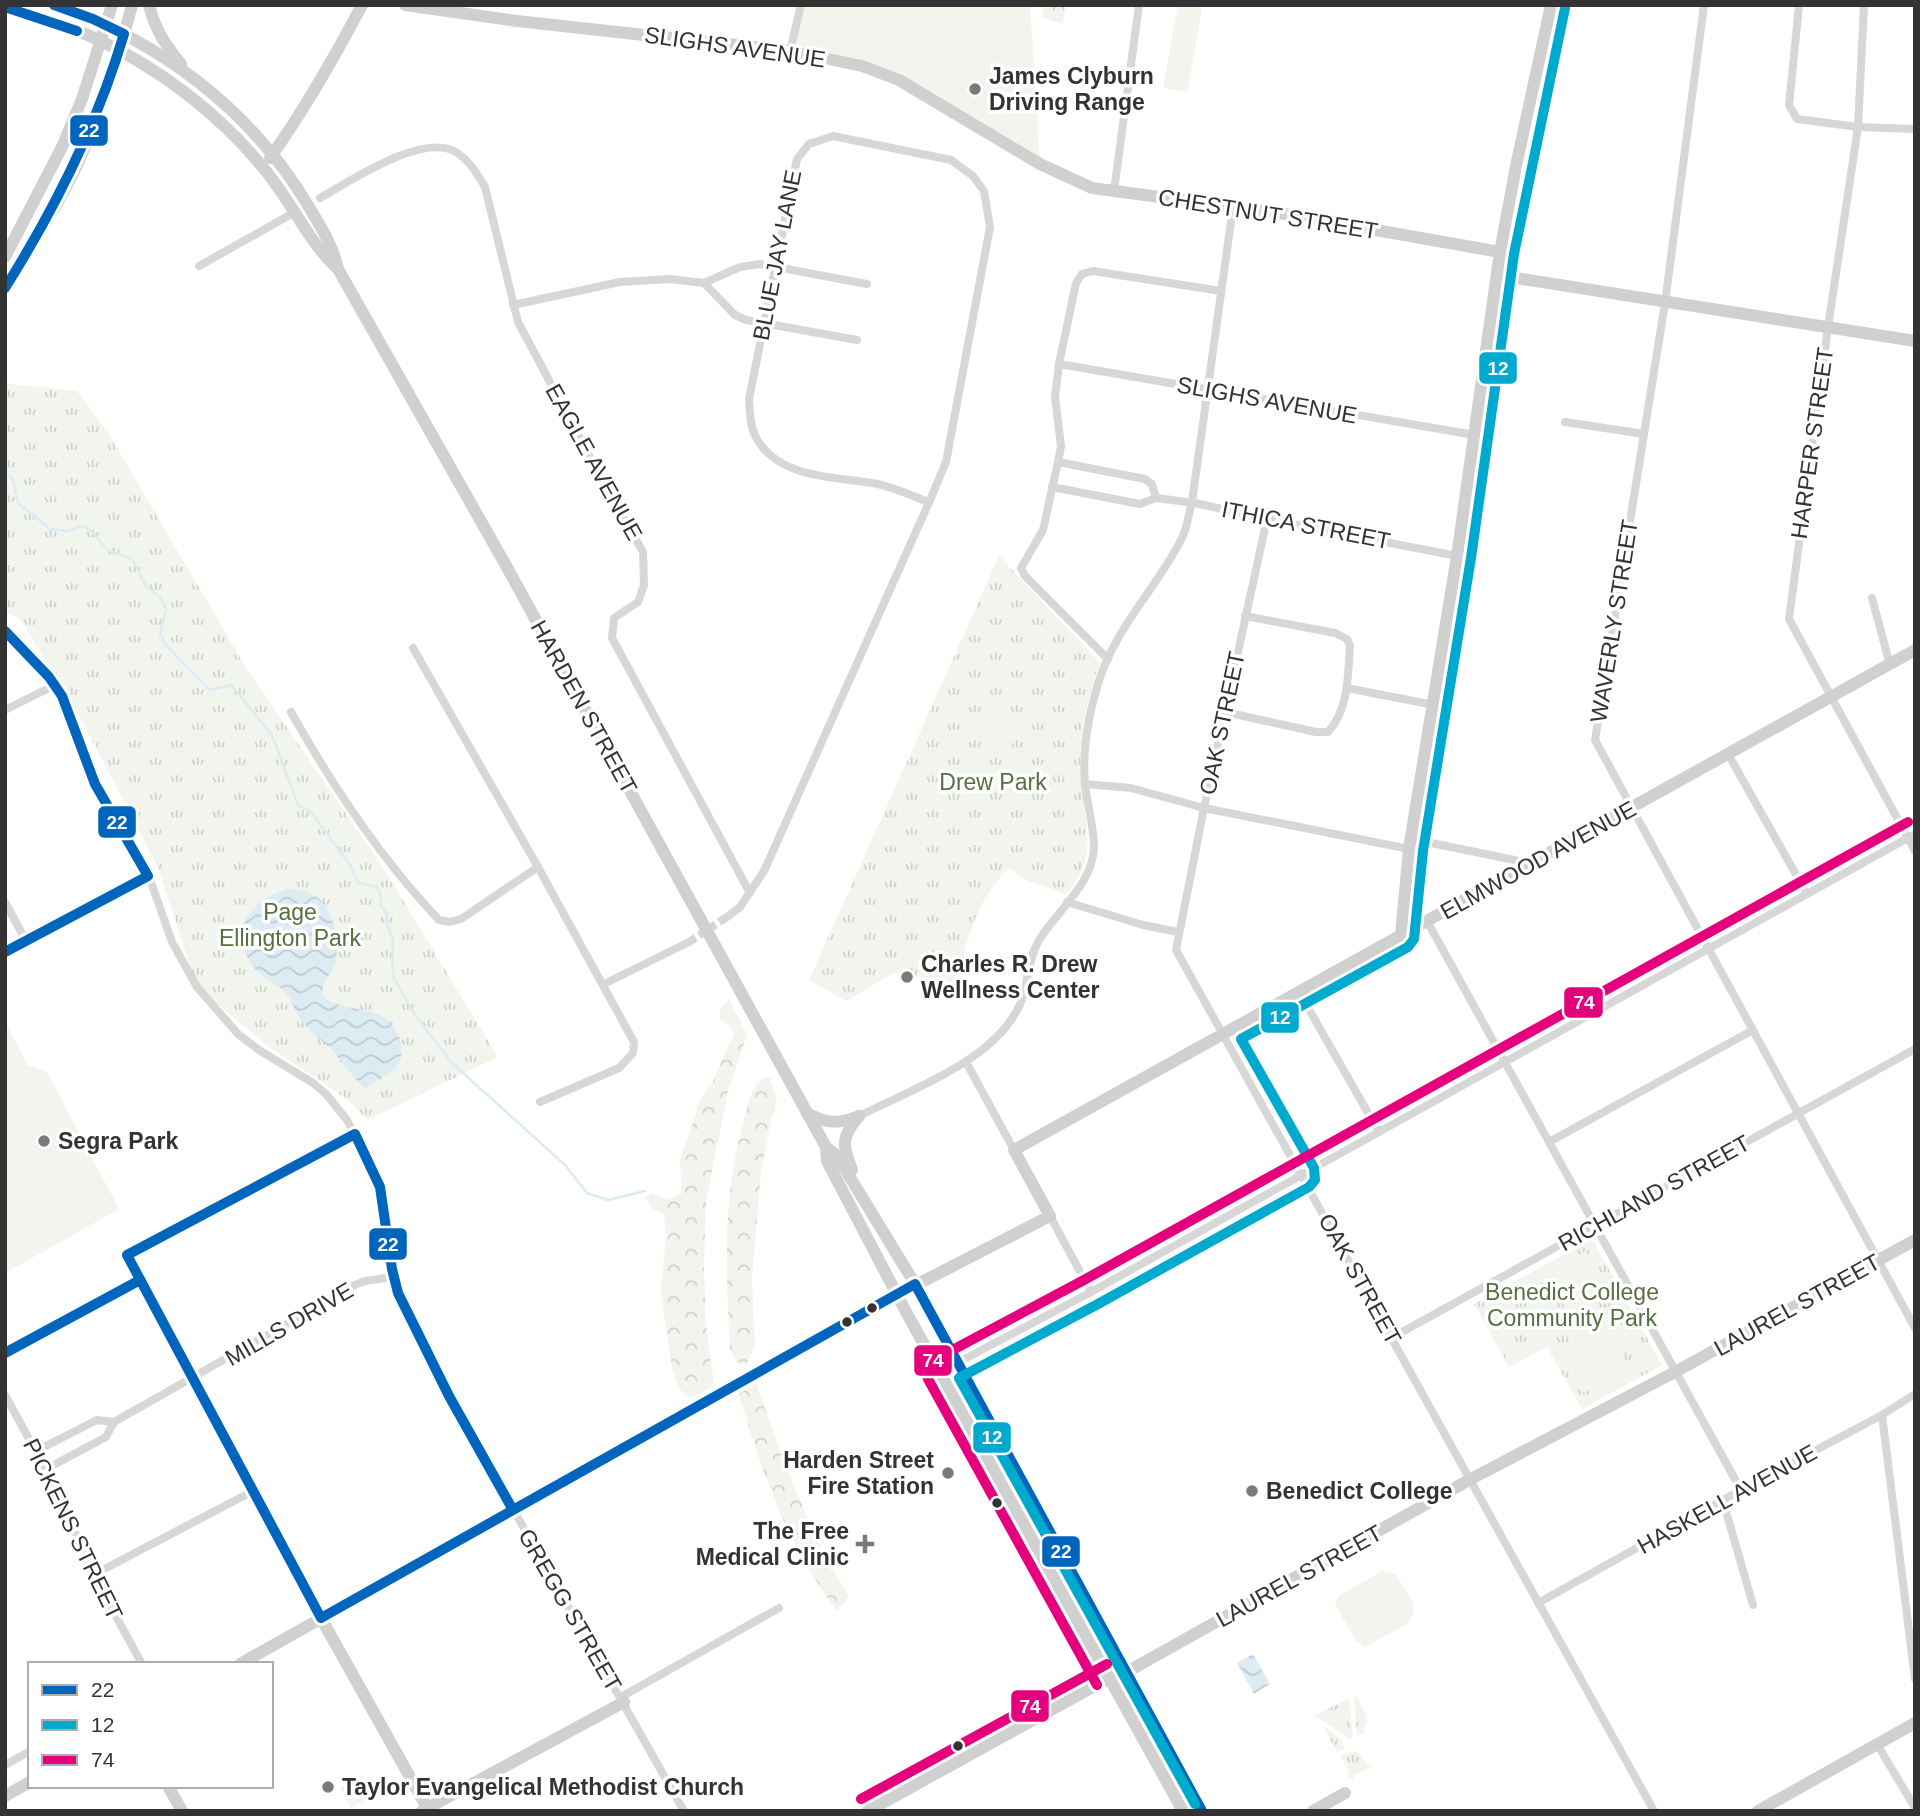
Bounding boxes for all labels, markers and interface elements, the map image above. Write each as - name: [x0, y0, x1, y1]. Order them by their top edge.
- street label: SLIGHS AVENUE: [643, 21, 827, 73]
- place label: James Clyburn Driving Range: [989, 63, 1154, 115]
- marker: James Clyburn Driving Range: [967, 81, 983, 97]
- line badge: 22: [69, 114, 109, 147]
- text: 22: [78, 120, 100, 141]
- street label: BLUE JAY LANE: [748, 168, 806, 342]
- street label: CHESTNUT STREET: [1156, 184, 1380, 244]
- street label: HARPER STREET: [1786, 346, 1838, 540]
- line badge: 12: [1478, 351, 1518, 385]
- text: 12: [1487, 358, 1509, 379]
- street label: SLIGHS AVENUE: [1175, 371, 1359, 429]
- street label: EAGLE AVENUE: [540, 379, 648, 545]
- street label: ITHICA STREET: [1219, 496, 1393, 554]
- street label: WAVERLY STREET: [1585, 518, 1643, 724]
- street label: HARDEN STREET: [526, 616, 642, 798]
- street label: OAK STREET: [1194, 649, 1250, 797]
- park label: Drew Park: [939, 769, 1047, 795]
- street label: ELMWOOD AVENUE: [1436, 795, 1640, 925]
- line badge: 22: [97, 805, 137, 839]
- text: 22: [106, 812, 128, 833]
- park label: Page Ellington Park: [219, 899, 361, 951]
- place label: Charles R. Drew Wellness Center: [921, 951, 1100, 1003]
- marker: Charles R. Drew Wellness Center: [899, 969, 915, 985]
- line badge: 74: [1563, 986, 1604, 1019]
- text: 74: [1573, 992, 1595, 1013]
- line badge: 12: [1260, 1001, 1300, 1034]
- text: 12: [1269, 1007, 1291, 1028]
- place label: Segra Park: [58, 1128, 178, 1154]
- street label: RICHLAND STREET: [1554, 1130, 1754, 1256]
- marker: Segra Park: [36, 1133, 52, 1149]
- street label: OAK STREET: [1313, 1209, 1407, 1349]
- line badge: 22: [368, 1227, 408, 1261]
- text: 22: [377, 1234, 399, 1255]
- street label: LAUREL STREET: [1709, 1249, 1885, 1361]
- street label: MILLS DRIVE: [221, 1277, 357, 1371]
- park label: Benedict College Community Park: [1485, 1279, 1659, 1331]
- unlabelled marker: [865, 1301, 879, 1315]
- unlabelled marker: [840, 1315, 854, 1329]
- line badge: 74: [913, 1344, 953, 1377]
- text: 74: [922, 1350, 944, 1371]
- line badge: 12: [972, 1421, 1012, 1454]
- text: 12: [981, 1427, 1003, 1448]
- street label: PICKENS STREET: [18, 1434, 128, 1624]
- street label: HASKELL AVENUE: [1633, 1439, 1821, 1559]
- place label: Harden Street Fire Station: [783, 1447, 934, 1499]
- marker: Harden Street Fire Station: [940, 1465, 956, 1481]
- place label: Benedict College: [1266, 1478, 1453, 1504]
- marker: Benedict College: [1244, 1483, 1260, 1499]
- unlabelled marker: [990, 1496, 1004, 1510]
- place label: The Free Medical Clinic: [696, 1518, 849, 1570]
- street label: LAUREL STREET: [1211, 1520, 1387, 1632]
- street label: GREGG STREET: [513, 1524, 627, 1696]
- marker: The Free Medical Clinic: [855, 1534, 875, 1554]
- line badge: 22: [1041, 1535, 1081, 1568]
- text: 22: [1050, 1541, 1072, 1562]
- legend: [28, 1662, 273, 1788]
- text: 22: [91, 1678, 114, 1701]
- line badge: 74: [1010, 1689, 1050, 1723]
- text: 74: [1019, 1696, 1041, 1717]
- text: 12: [91, 1713, 114, 1736]
- unlabelled marker: [951, 1739, 965, 1753]
- text: 74: [91, 1748, 115, 1771]
- place label: Taylor Evangelical Methodist Church: [342, 1774, 744, 1800]
- marker: Taylor Evangelical Methodist Church: [320, 1779, 336, 1795]

